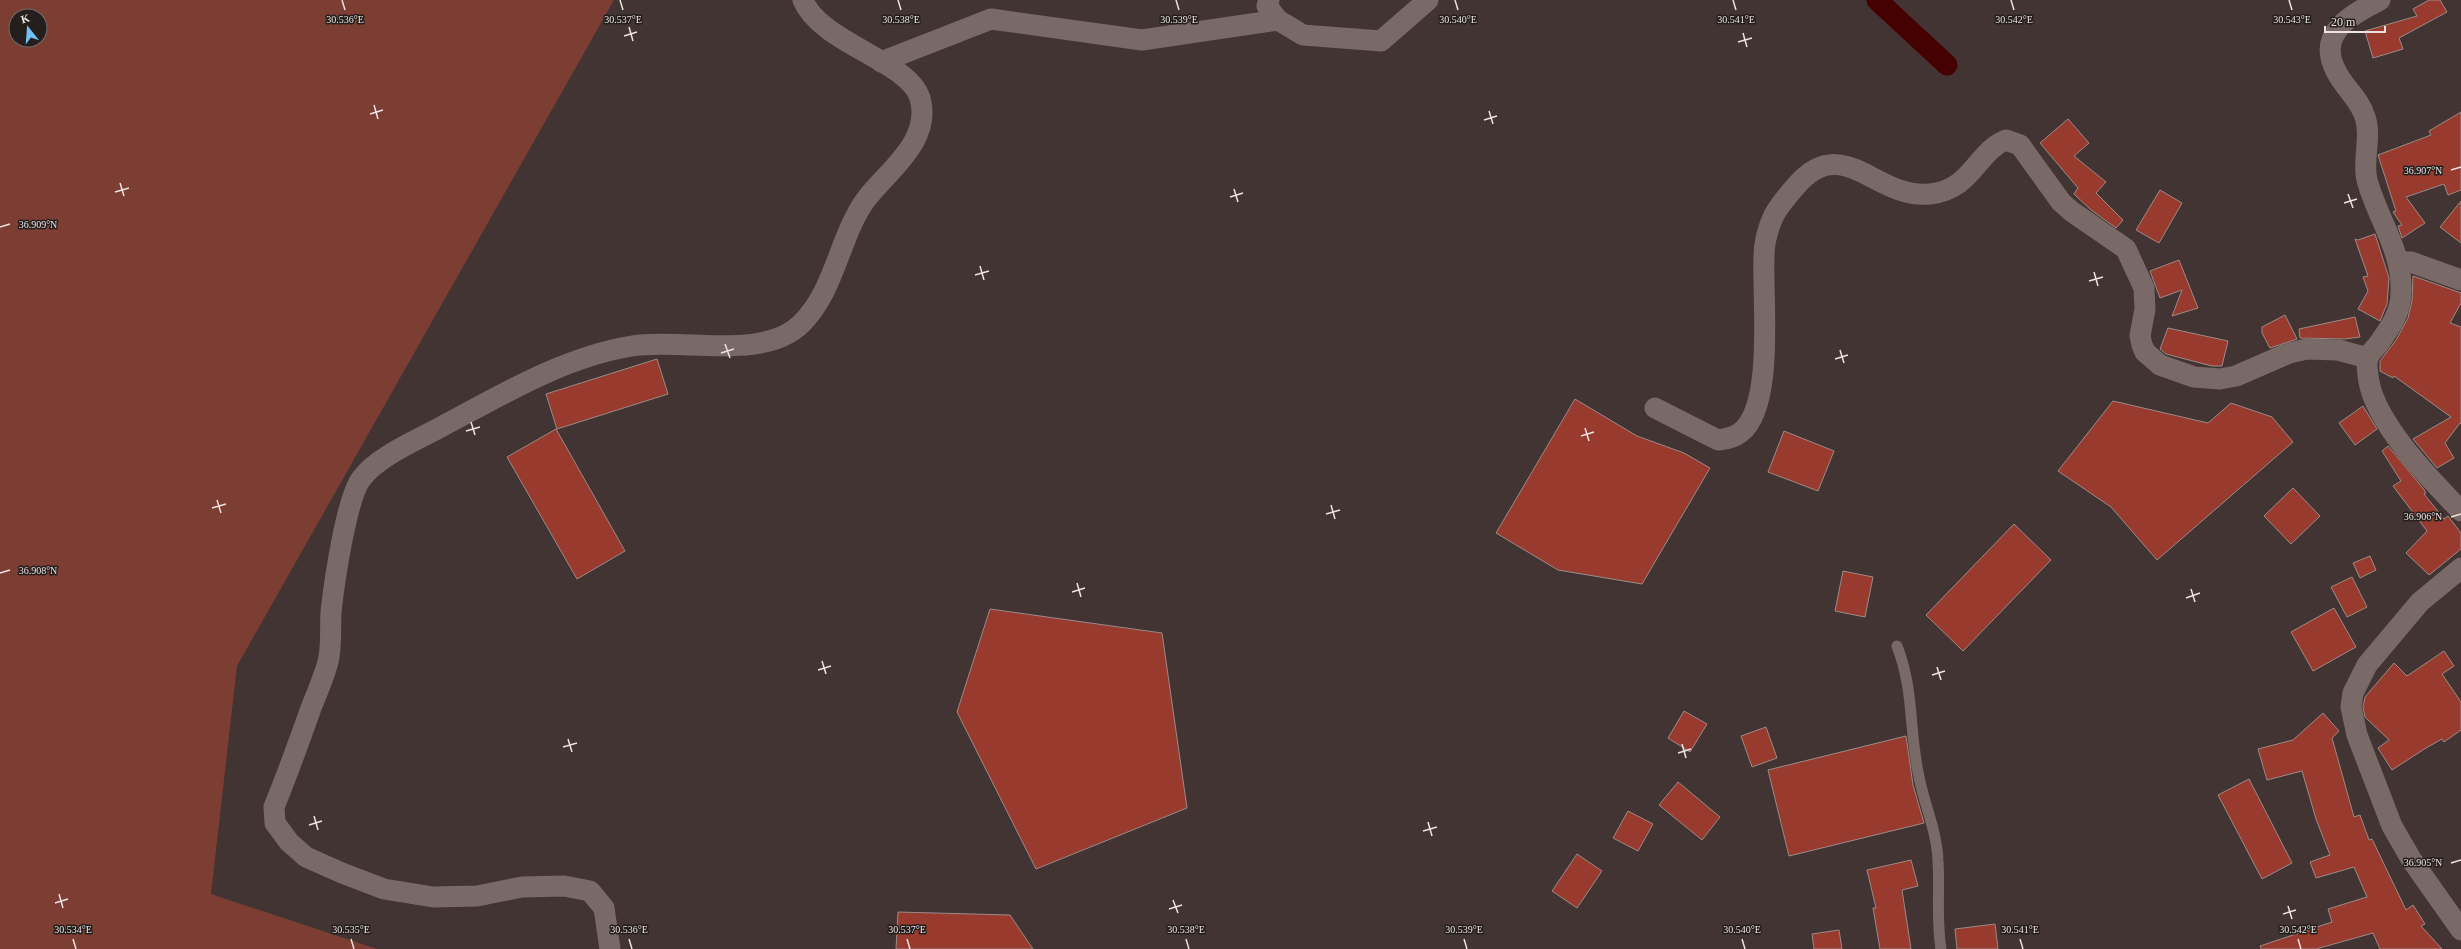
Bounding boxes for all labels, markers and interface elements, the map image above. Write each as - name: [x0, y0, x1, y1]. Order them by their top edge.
- north arrow: [8, 8, 48, 48]
- scale bar: [2325, 8, 2385, 34]
- text: K: [19, 11, 31, 25]
- text: 30.536°E: [326, 14, 364, 25]
- text: 30.537°E: [604, 14, 642, 25]
- text: 30.538°E: [882, 14, 920, 25]
- text: 30.539°E: [1160, 14, 1198, 25]
- text: 30.540°E: [1439, 14, 1477, 25]
- text: 30.541°E: [1717, 14, 1755, 25]
- text: 30.542°E: [1995, 14, 2033, 25]
- text: 30.543°E: [2273, 14, 2311, 25]
- text: 20 m: [2331, 15, 2356, 29]
- text: 36.907°N: [2404, 165, 2442, 176]
- text: 36.909°N: [19, 219, 57, 230]
- text: 36.906°N: [2404, 511, 2442, 522]
- text: 36.908°N: [19, 565, 57, 576]
- text: 36.905°N: [2404, 857, 2442, 868]
- text: 30.534°E: [54, 924, 92, 935]
- text: 30.535°E: [332, 924, 370, 935]
- text: 30.536°E: [610, 924, 648, 935]
- text: 30.537°E: [888, 924, 926, 935]
- text: 30.538°E: [1167, 924, 1205, 935]
- text: 30.539°E: [1445, 924, 1483, 935]
- text: 30.540°E: [1723, 924, 1761, 935]
- text: 30.541°E: [2001, 924, 2039, 935]
- text: 30.542°E: [2279, 924, 2317, 935]

